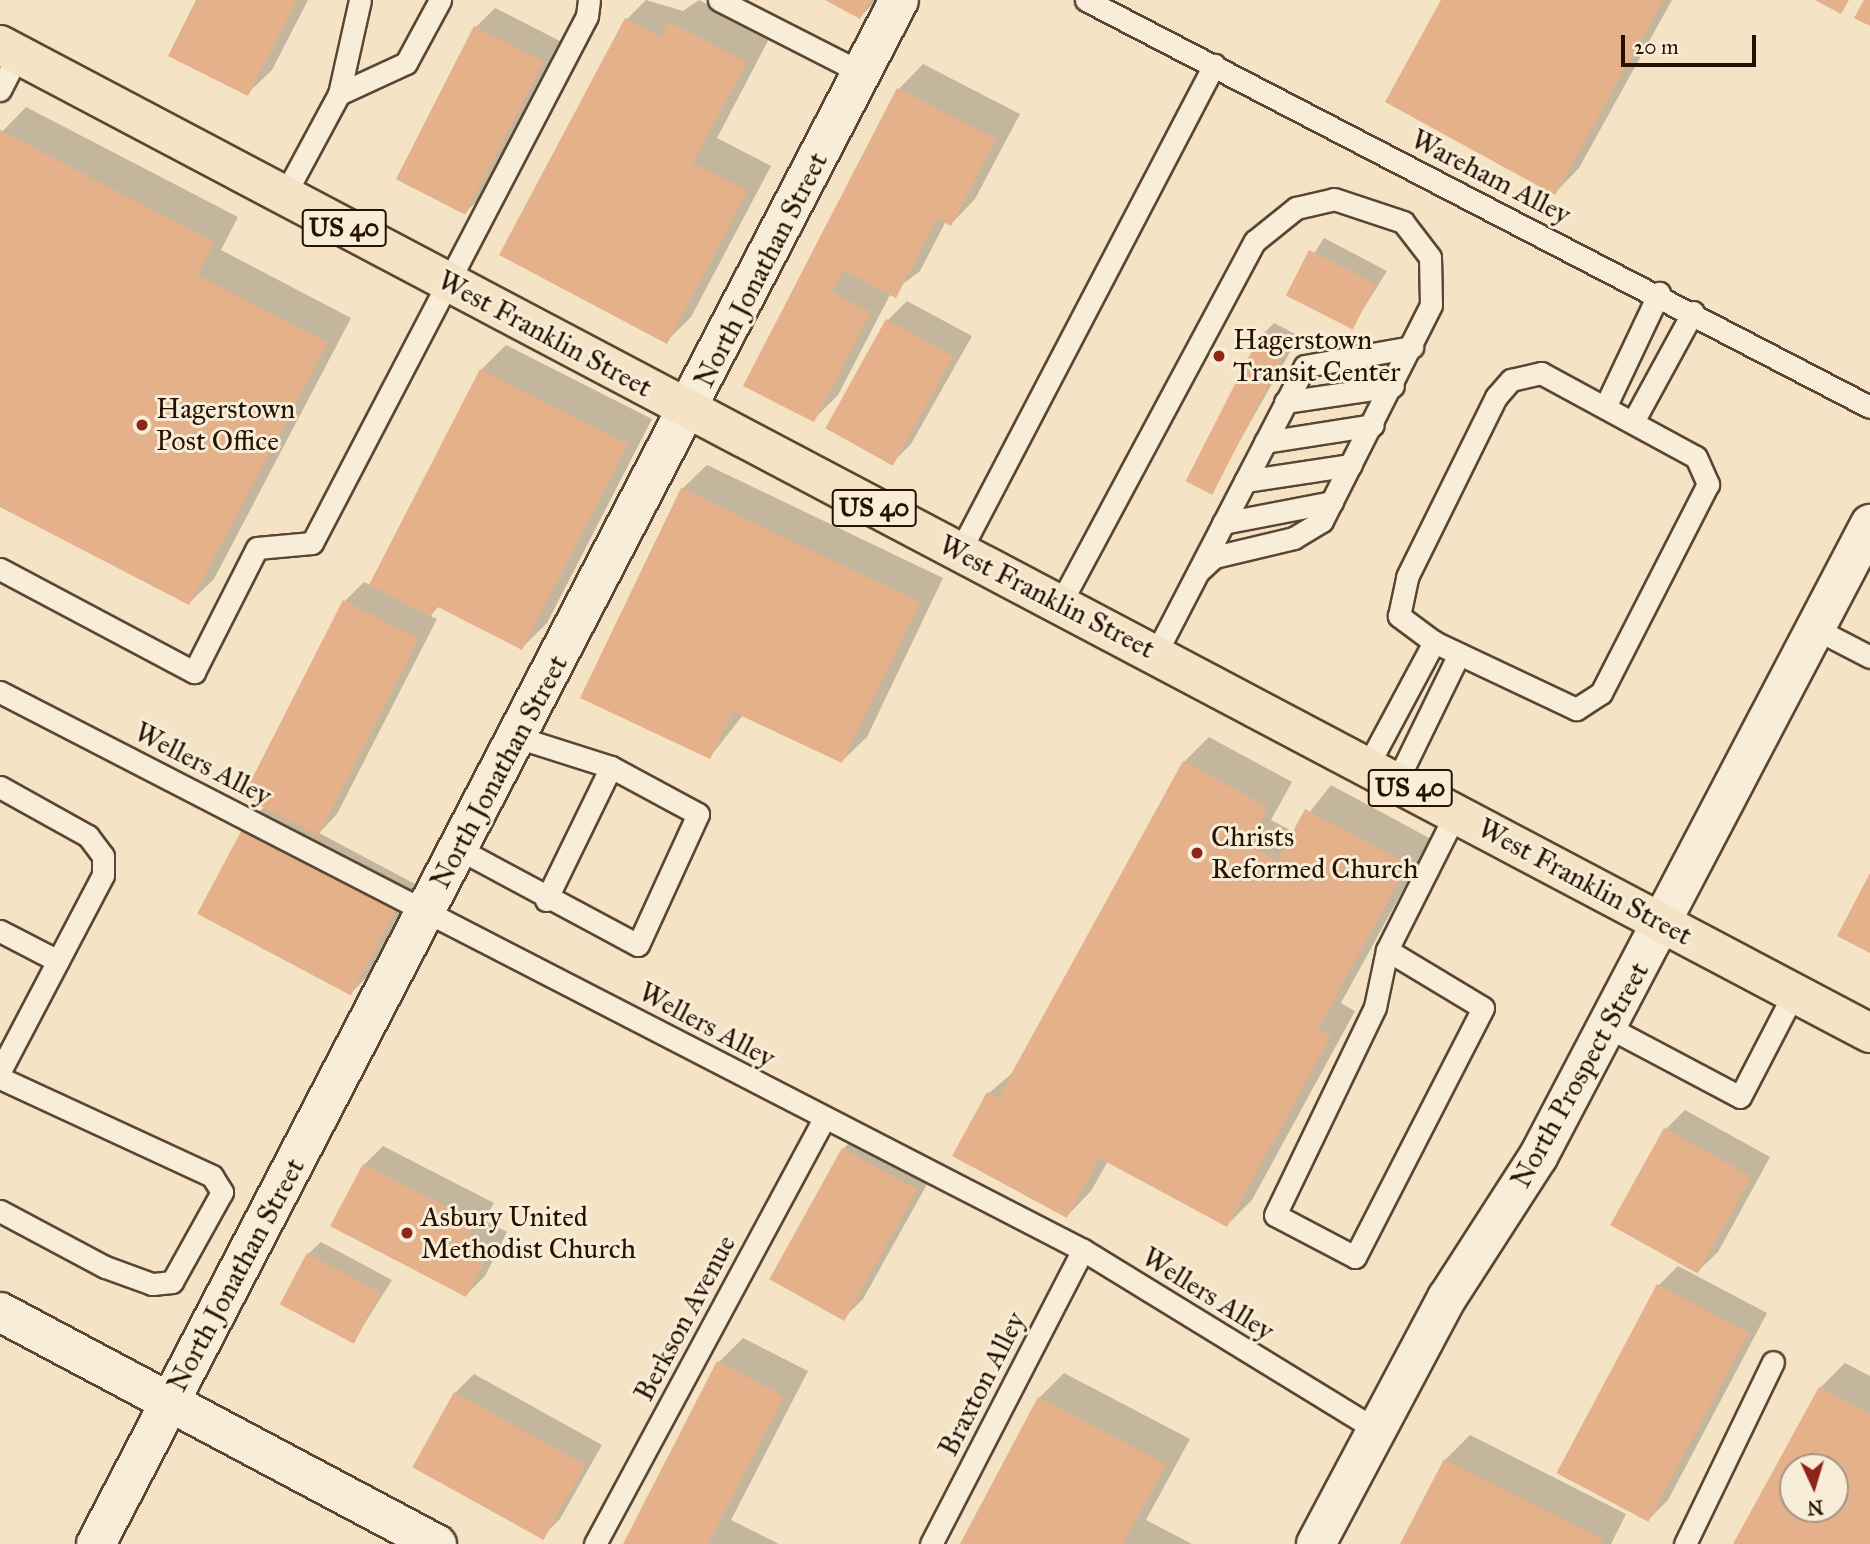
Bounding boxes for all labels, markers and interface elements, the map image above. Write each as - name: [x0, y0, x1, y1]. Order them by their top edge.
- scale bar: [1625, 21, 1760, 65]
- text: 20 m: [1634, 34, 1679, 60]
- street label: Wareham Alley: [1406, 122, 1576, 232]
- street label: North Jonathan Street: [687, 147, 835, 393]
- road number: US 40: [300, 205, 388, 250]
- street label: West Franklin Street: [432, 263, 658, 405]
- place label: Hagerstown Transit Center: [1233, 323, 1401, 389]
- marker: Hagerstown Transit Center: [1211, 348, 1227, 364]
- place label: Hagerstown Post Office: [156, 392, 295, 458]
- marker: Hagerstown Post Office: [134, 417, 150, 433]
- road number: US 40: [830, 486, 918, 530]
- street label: West Franklin Street: [934, 528, 1160, 666]
- street label: North Jonathan Street: [423, 650, 575, 894]
- street label: Wellers Alley: [129, 715, 277, 813]
- road number: US 40: [1366, 766, 1454, 810]
- street label: West Franklin Street: [1472, 811, 1698, 953]
- place label: Christs Reformed Church: [1211, 820, 1418, 886]
- marker: Christs Reformed Church: [1189, 845, 1205, 861]
- street label: North Prospect Street: [1504, 956, 1656, 1194]
- street label: Wellers Alley: [633, 975, 781, 1075]
- street label: North Jonathan Street: [160, 1153, 312, 1397]
- place label: Asbury United Methodist Church: [421, 1200, 636, 1266]
- marker: Asbury United Methodist Church: [399, 1225, 415, 1241]
- street label: Berkson Avenue: [627, 1229, 743, 1407]
- street label: Wellers Alley: [1136, 1240, 1280, 1348]
- street label: Braxton Alley: [931, 1306, 1033, 1462]
- north arrow: [1779, 1453, 1849, 1523]
- text: N: [1807, 1495, 1824, 1519]

